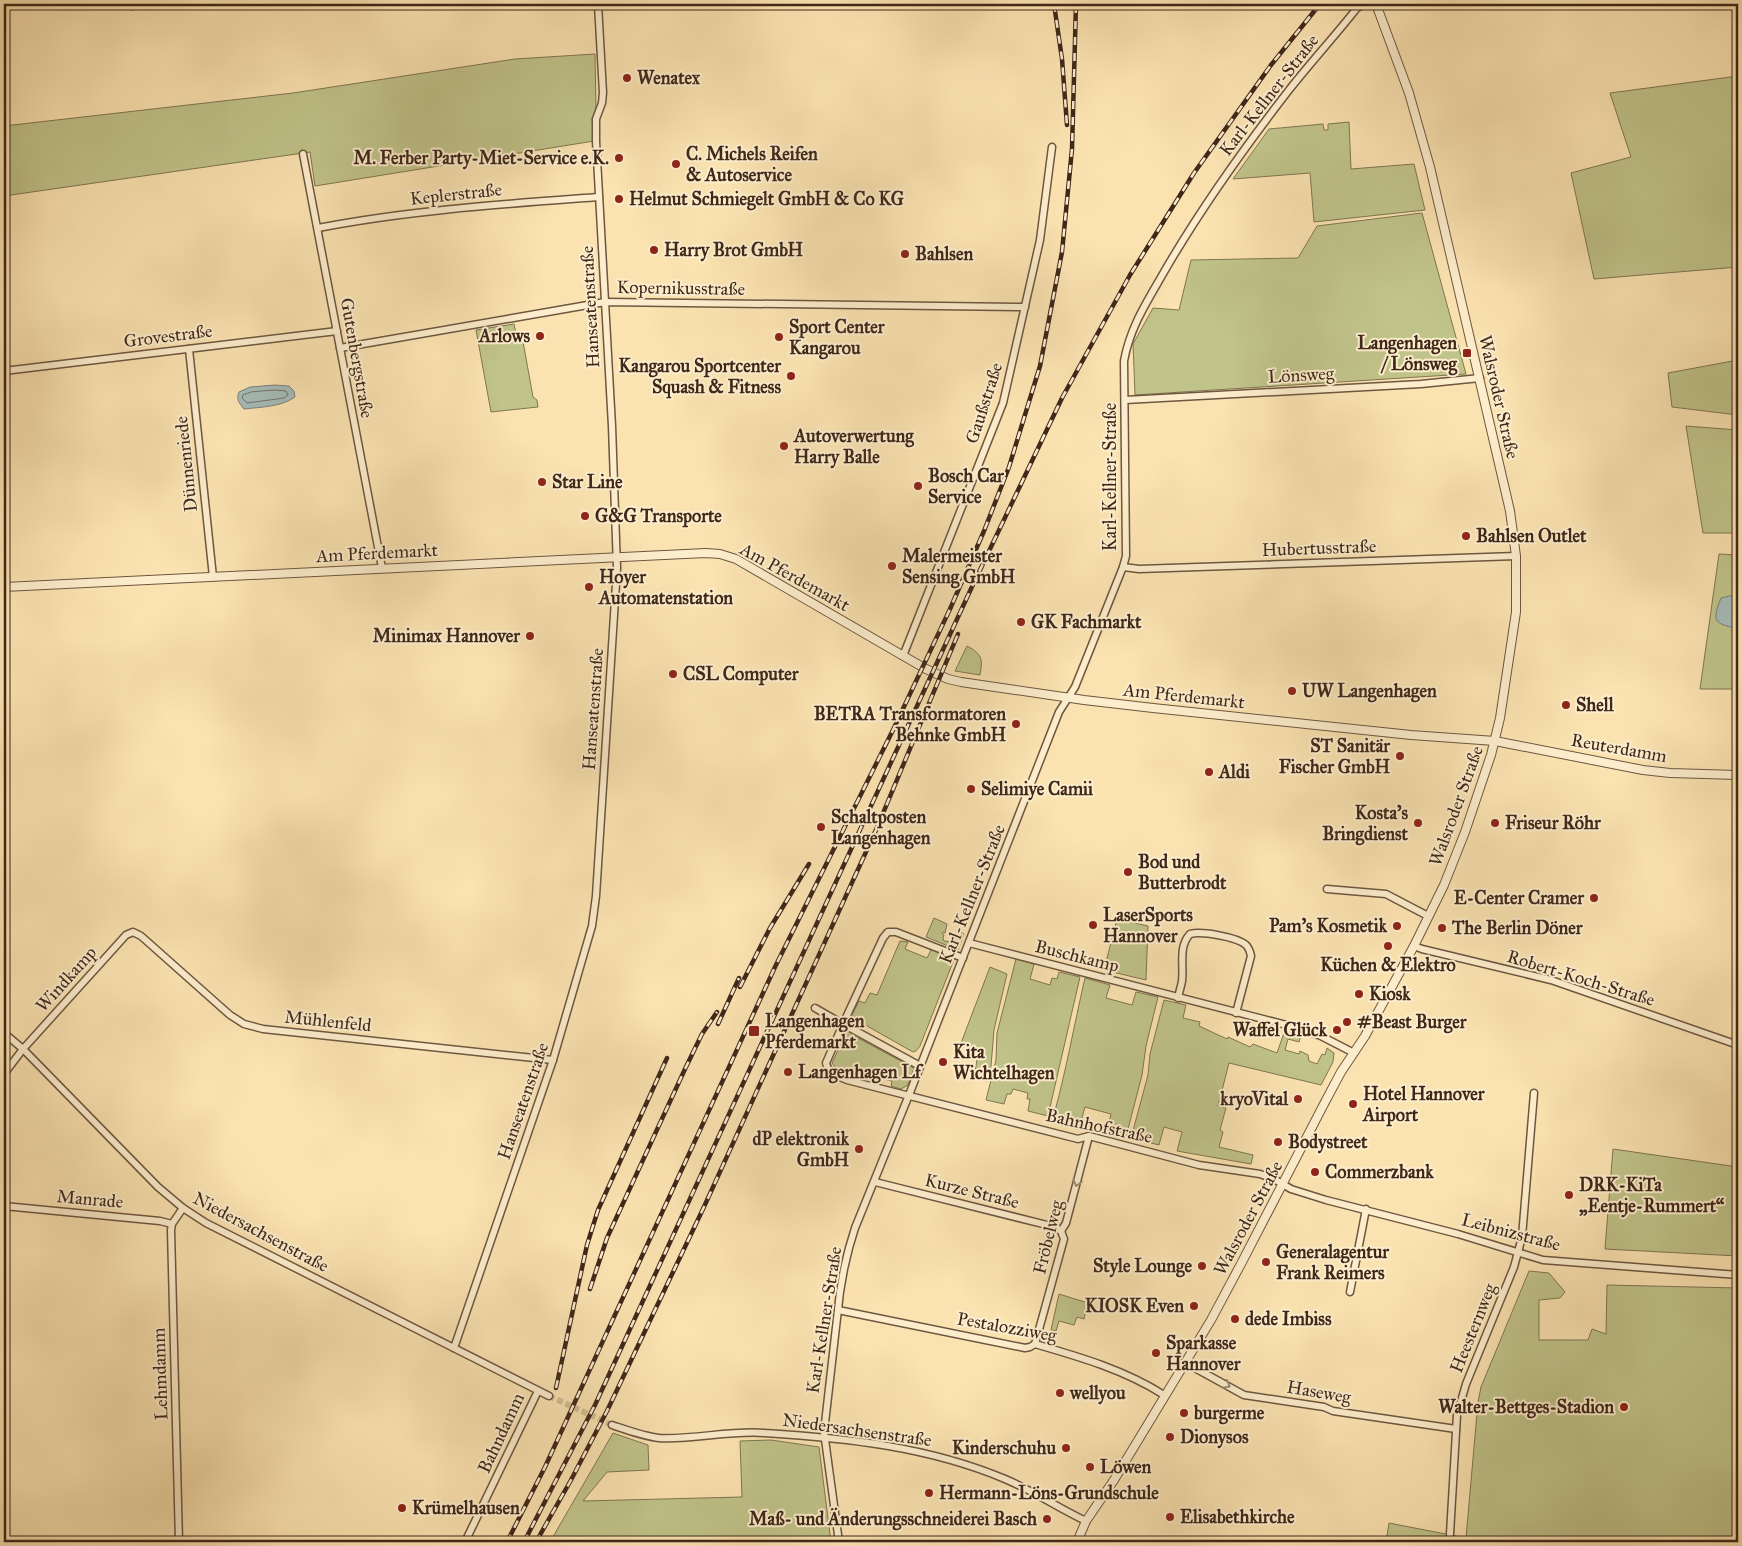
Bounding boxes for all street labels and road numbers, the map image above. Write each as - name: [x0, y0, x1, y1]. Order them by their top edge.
- street label: Karl-Kellner-Straße: [1215, 30, 1323, 160]
- street label: Keplerstraße: [409, 178, 503, 210]
- street label: Hanseatenstraße: [576, 245, 604, 369]
- street label: Kopernikusstraße: [617, 276, 745, 300]
- street label: Gutenbergstraße: [335, 296, 378, 420]
- street label: Grovestraße: [123, 320, 213, 352]
- street label: Walsroder Straße: [1474, 333, 1524, 461]
- street label: Gaußstraße: [961, 360, 1007, 446]
- street label: Lönsweg: [1267, 362, 1335, 389]
- street label: Karl-Kellner-Straße: [1099, 403, 1121, 551]
- street label: Dünnenriede: [170, 415, 202, 513]
- street label: Hubertusstraße: [1261, 535, 1377, 561]
- street label: Am Pferdemarkt: [735, 537, 854, 616]
- street label: Am Pferdemarkt: [315, 539, 439, 567]
- street label: Hanseatenstraße: [578, 647, 608, 771]
- street label: Am Pferdemarkt: [1121, 679, 1246, 713]
- street label: Reuterdamm: [1569, 729, 1669, 767]
- street label: Walsroder Straße: [1424, 743, 1488, 869]
- street label: Karl-Kellner-Straße: [934, 821, 1010, 967]
- street label: Buschkamp: [1033, 935, 1121, 977]
- street label: Windkamp: [31, 942, 101, 1016]
- street label: Robert-Koch-Straße: [1505, 945, 1657, 1011]
- street label: Mühlenfeld: [283, 1005, 373, 1037]
- street label: Hanseatenstraße: [493, 1040, 553, 1162]
- street label: Bahnhofstraße: [1044, 1104, 1154, 1148]
- street label: Walsroder Straße: [1209, 1157, 1287, 1279]
- street label: Kurze Straße: [923, 1169, 1021, 1213]
- street label: Manrade: [56, 1185, 124, 1213]
- street label: Niedersachsenstraße: [189, 1187, 333, 1277]
- street label: Fröbelweg: [1028, 1197, 1069, 1277]
- street label: Leibnizstraße: [1459, 1208, 1563, 1256]
- street label: Karl-Kellner-Straße: [802, 1245, 846, 1395]
- street label: Heesternweg: [1445, 1279, 1502, 1376]
- street label: Pestalozziweg: [955, 1307, 1059, 1348]
- street label: Lehmdamm: [147, 1327, 173, 1421]
- street label: Haseweg: [1285, 1376, 1353, 1410]
- street label: Bahndamm: [473, 1389, 529, 1477]
- street label: Niedersachsenstraße: [781, 1409, 933, 1451]

